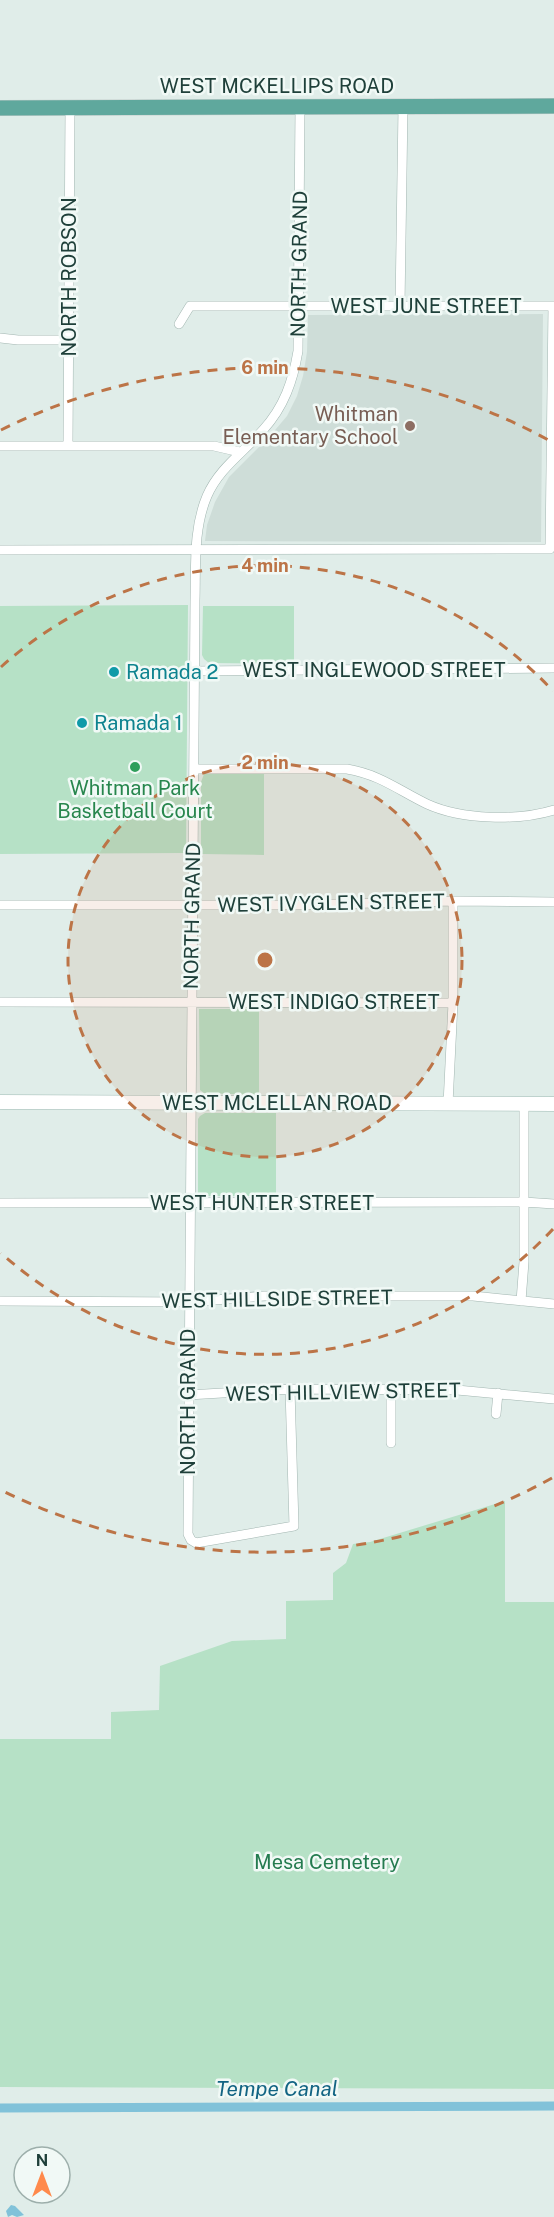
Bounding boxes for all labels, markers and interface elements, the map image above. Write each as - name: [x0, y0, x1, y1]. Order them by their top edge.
- street label: WEST MCKELLIPS ROAD: [160, 74, 394, 98]
- street label: NORTH GRAND: [286, 191, 312, 337]
- street label: NORTH ROBSON: [57, 197, 81, 357]
- street label: WEST JUNE STREET: [330, 294, 522, 318]
- text: 6 min: [241, 357, 289, 378]
- place label: Whitman Elementary School: [223, 402, 398, 449]
- marker: Whitman Elementary School: [403, 419, 417, 433]
- text: 4 min: [241, 555, 289, 576]
- street label: WEST INGLEWOOD STREET: [242, 658, 506, 682]
- place label: Ramada 2: [126, 660, 219, 684]
- marker: Ramada 2: [107, 665, 121, 679]
- place label: Ramada 1: [94, 711, 183, 735]
- marker: Ramada 1: [75, 716, 89, 730]
- text: 2 min: [241, 752, 289, 773]
- marker: Whitman Park Basketball Court: [128, 760, 142, 774]
- place label: Whitman Park Basketball Court: [57, 776, 213, 823]
- street label: NORTH GRAND: [179, 843, 205, 989]
- street label: WEST IVYGLEN STREET: [217, 889, 445, 917]
- centre of rings: [255, 950, 275, 970]
- street label: WEST INDIGO STREET: [228, 990, 440, 1014]
- street label: WEST MCLELLAN ROAD: [162, 1091, 392, 1115]
- street label: WEST HUNTER STREET: [150, 1191, 374, 1215]
- street label: WEST HILLSIDE STREET: [161, 1285, 393, 1313]
- street label: NORTH GRAND: [176, 1329, 200, 1475]
- street label: WEST HILLVIEW STREET: [225, 1378, 461, 1406]
- park label: Mesa Cemetery: [254, 1850, 400, 1874]
- water label: Tempe Canal: [216, 2076, 338, 2101]
- north arrow: [12, 2145, 72, 2205]
- text: N: [36, 2151, 48, 2170]

